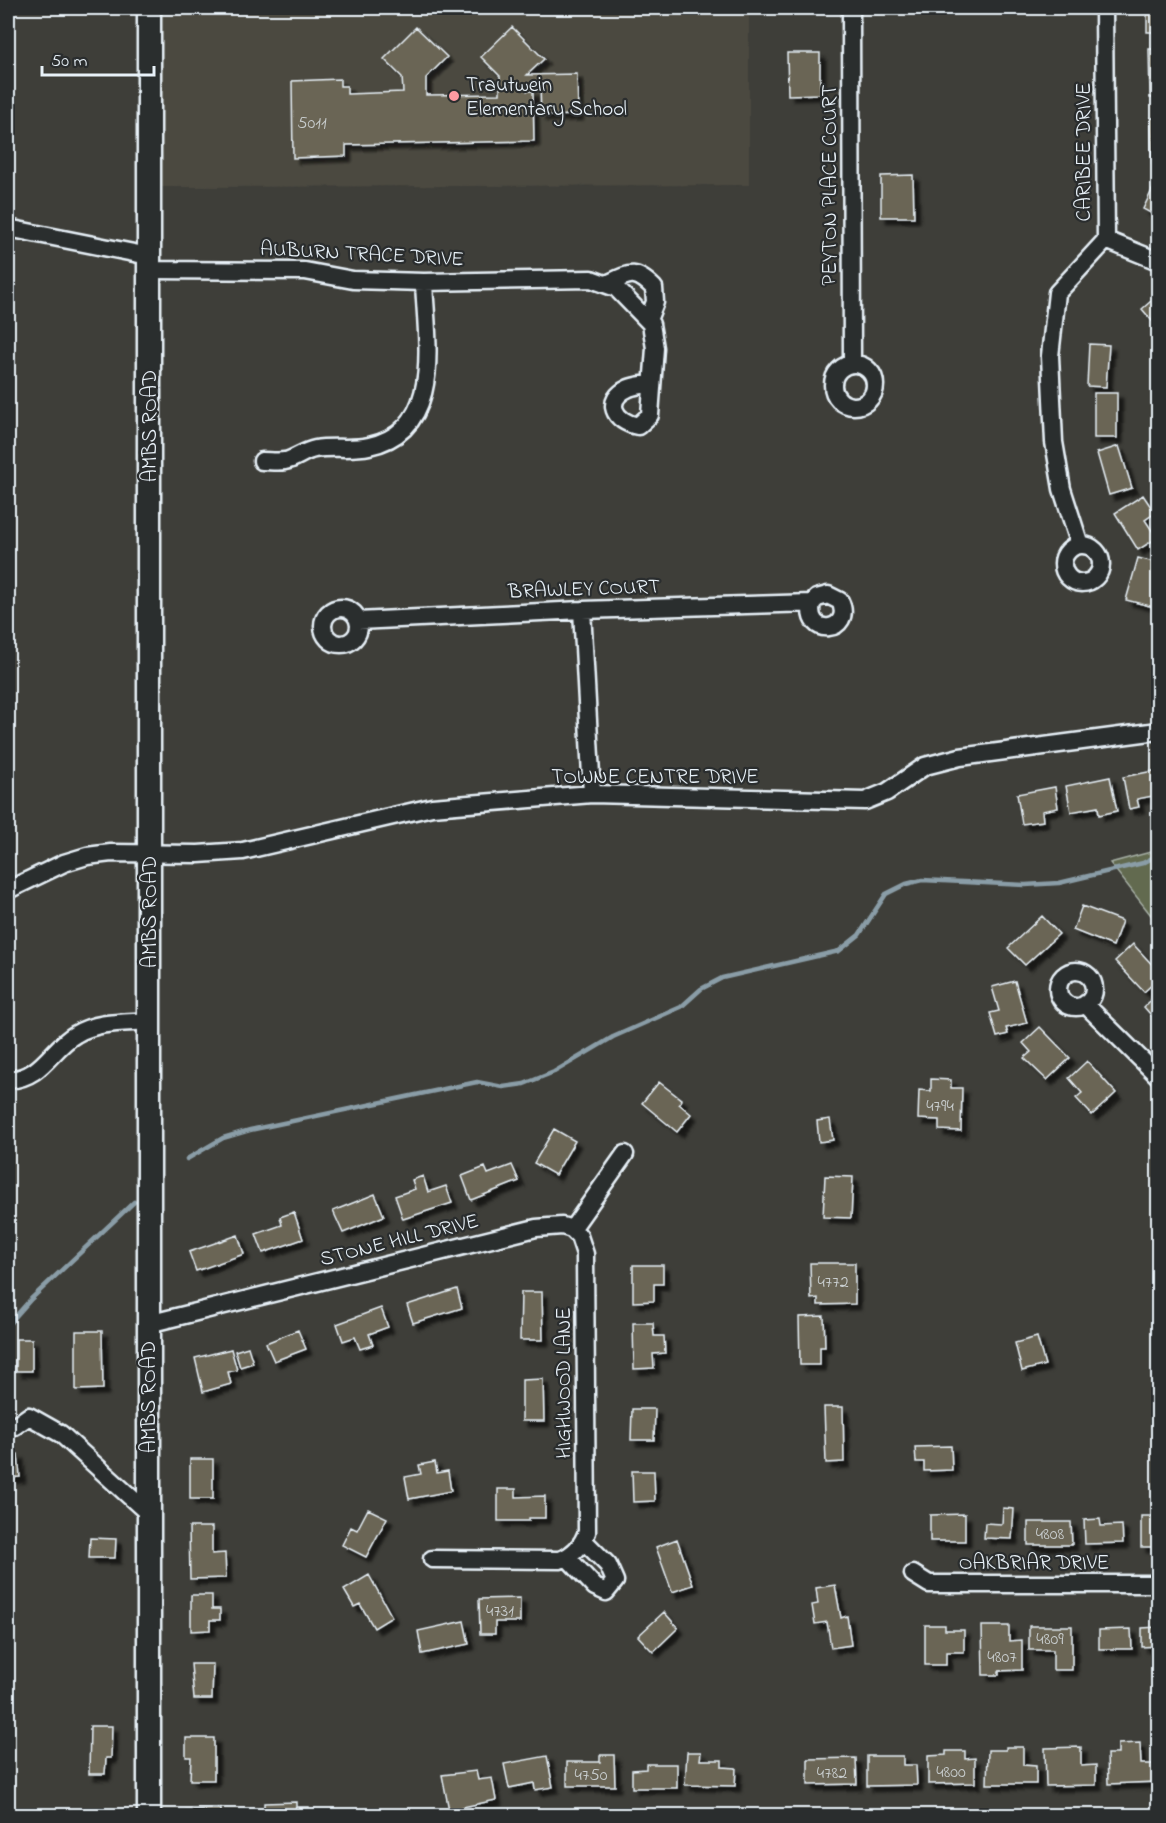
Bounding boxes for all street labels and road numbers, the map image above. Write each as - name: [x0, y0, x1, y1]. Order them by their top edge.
- street label: CARIBEE DRIVE: [1070, 82, 1100, 222]
- street label: PEYTON PLACE COURT: [816, 84, 846, 286]
- street label: AUBURN TRACE DRIVE: [259, 235, 465, 275]
- street label: AMBS ROAD: [136, 370, 166, 482]
- street label: BRAWLEY COURT: [507, 572, 661, 608]
- street label: TOWNE CENTRE DRIVE: [551, 763, 759, 793]
- street label: AMBS ROAD: [136, 856, 166, 968]
- street label: STONE HILL DRIVE: [317, 1207, 482, 1275]
- street label: HIGHWOOD LANE: [550, 1307, 580, 1459]
- street label: AMBS ROAD: [135, 1341, 165, 1453]
- street label: OAKBRIAR DRIVE: [959, 1549, 1109, 1579]

